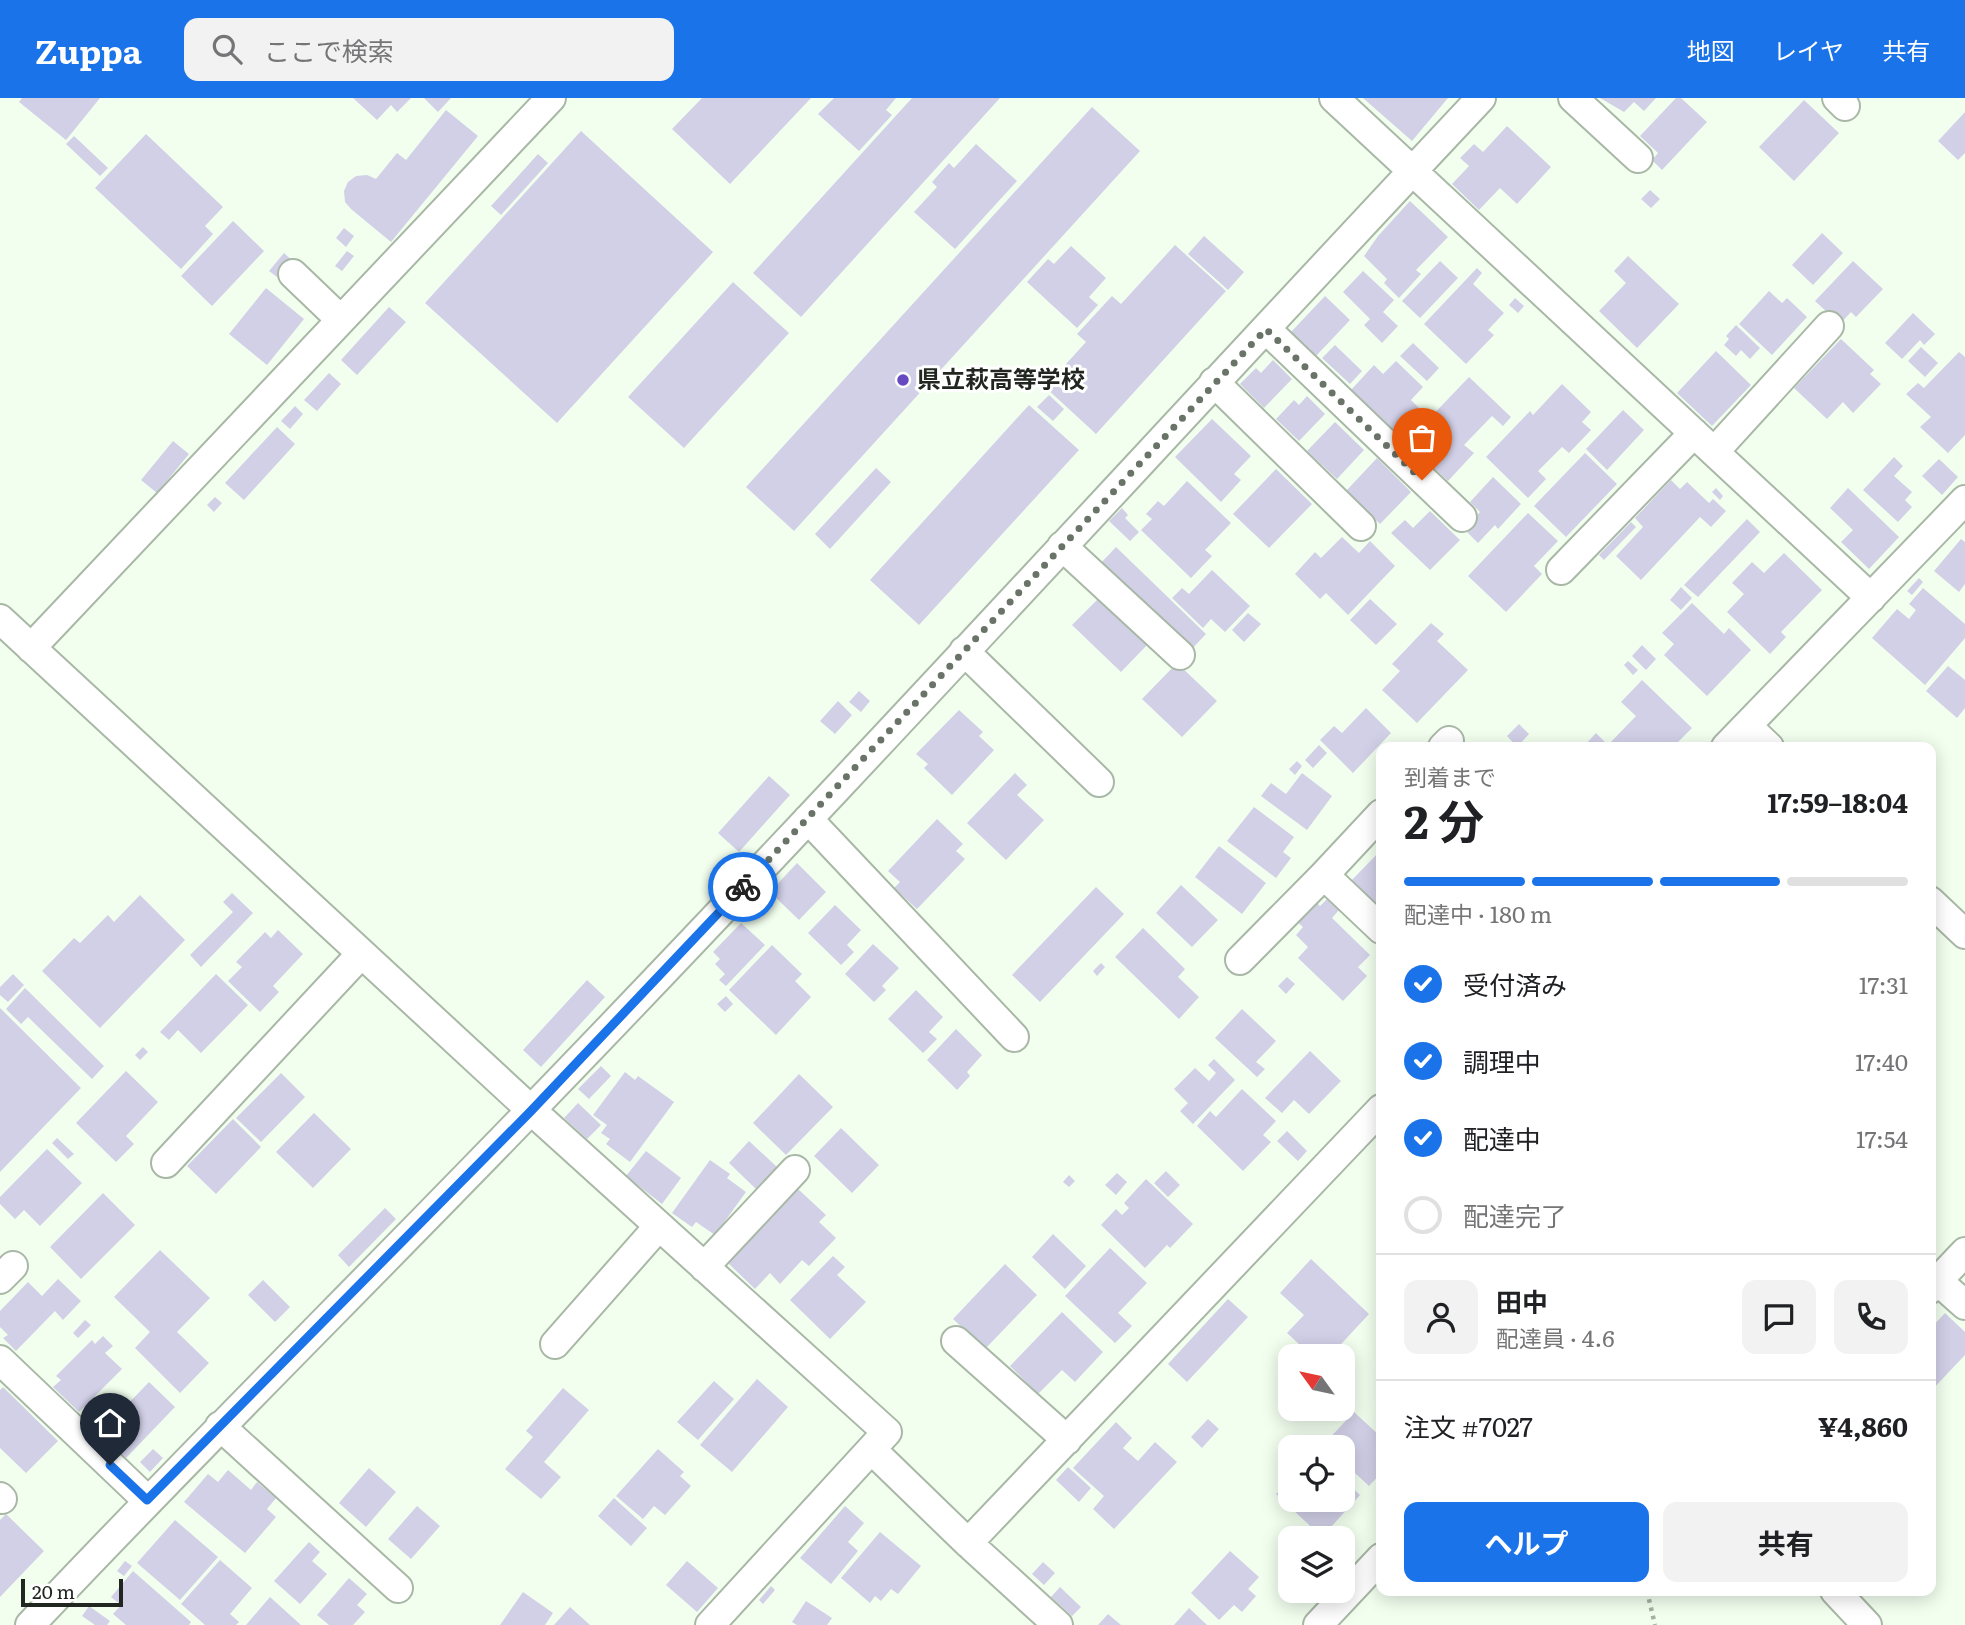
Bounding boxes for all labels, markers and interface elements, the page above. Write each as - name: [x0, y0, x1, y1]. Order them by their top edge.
- search box: [184, 18, 674, 81]
- text: Zuppa: [35, 25, 142, 74]
- icon: search: [208, 30, 246, 68]
- text: ここで検索: [264, 30, 394, 69]
- text: 地図: [1687, 32, 1735, 67]
- text: レイヤ: [1773, 32, 1844, 67]
- text: 共有: [1882, 32, 1930, 67]
- place label: 県立萩高等学校: [917, 360, 1085, 395]
- marker: 県立萩高等学校: [895, 372, 911, 388]
- pin: [1392, 408, 1452, 480]
- icon: bag: [1403, 419, 1441, 457]
- text: 到着まで: [1404, 759, 1496, 793]
- text: 17:59–18:04: [1768, 782, 1908, 821]
- text: 2 分: [1404, 785, 1484, 853]
- courier: [708, 852, 778, 922]
- icon: bike: [724, 868, 762, 906]
- text: 配達中 · 180 m: [1404, 896, 1552, 930]
- text: 受付済み: [1463, 964, 1567, 1003]
- icon: check: [1404, 965, 1442, 1003]
- text: 17:31: [1859, 967, 1908, 1001]
- text: 調理中: [1463, 1041, 1541, 1080]
- icon: check: [1404, 1042, 1442, 1080]
- text: 17:40: [1855, 1044, 1908, 1078]
- text: 配達中: [1463, 1118, 1541, 1157]
- icon: check: [1404, 1119, 1442, 1157]
- text: 17:54: [1856, 1121, 1908, 1155]
- text: 配達完了: [1463, 1195, 1567, 1234]
- button: person: [1404, 1280, 1478, 1354]
- button: chat: [1742, 1280, 1816, 1354]
- button: phone: [1834, 1280, 1908, 1354]
- text: 田中: [1496, 1281, 1548, 1320]
- text: 配達員 · 4.6: [1496, 1320, 1615, 1354]
- north arrow: [1278, 1344, 1354, 1421]
- map controls: [1278, 1344, 1355, 1603]
- pin: [80, 1393, 140, 1465]
- icon: home: [91, 1404, 129, 1442]
- text: 注文 #7027: [1404, 1406, 1533, 1445]
- text: ¥4,860: [1818, 1406, 1908, 1445]
- button: locate: [1278, 1435, 1355, 1512]
- button: ヘルプ: [1404, 1502, 1649, 1582]
- button: 共有: [1663, 1502, 1908, 1582]
- button: layers: [1278, 1526, 1355, 1603]
- scale bar: [21, 1576, 122, 1608]
- text: 20 m: [32, 1577, 75, 1605]

